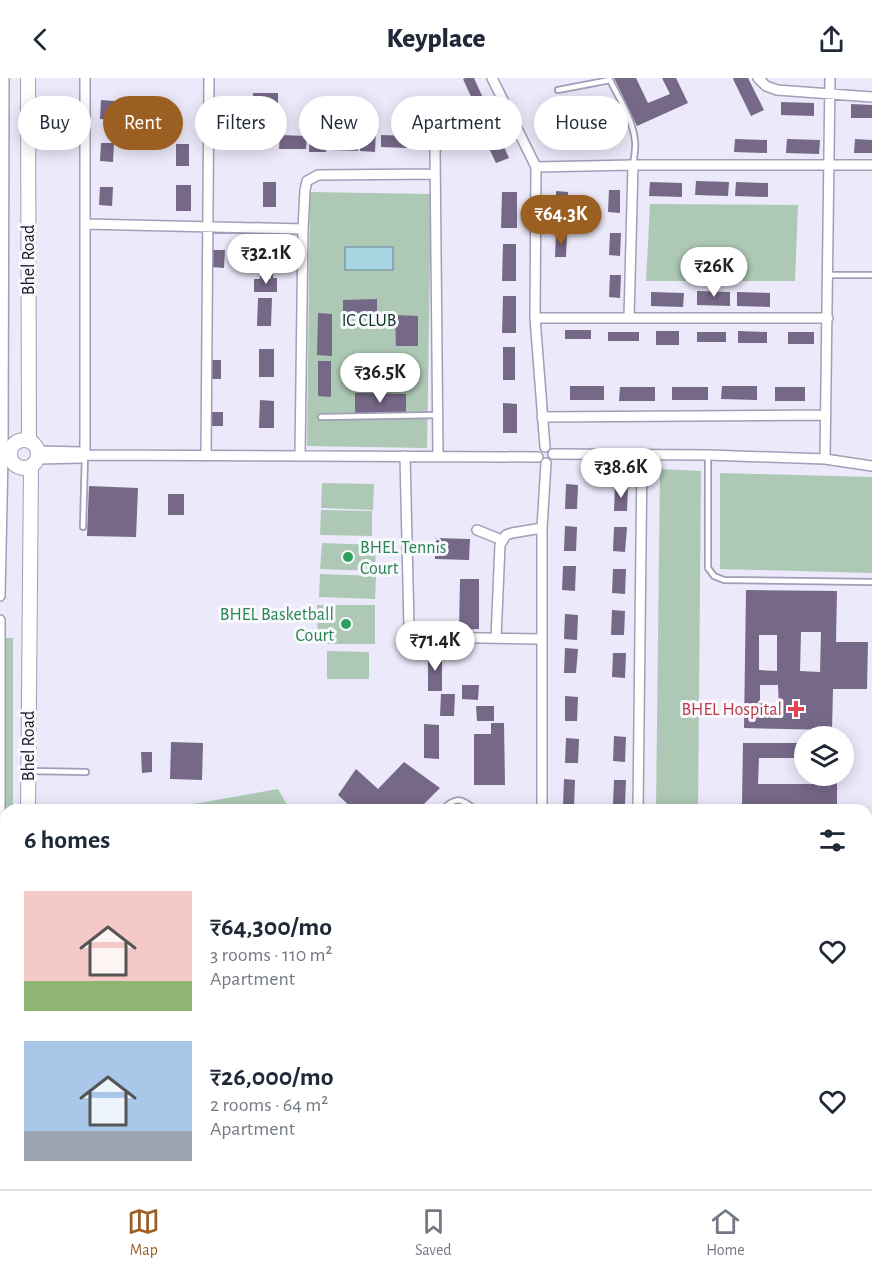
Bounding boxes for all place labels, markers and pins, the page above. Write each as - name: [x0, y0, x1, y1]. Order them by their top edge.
- pin: ₹64.3K: [512, 195, 610, 246]
- pin: ₹32.1K: [217, 234, 315, 285]
- pin: ₹26K: [678, 247, 750, 298]
- pin: ₹36.5K: [331, 353, 429, 404]
- pin: ₹38.6K: [572, 448, 670, 499]
- place label: BHEL Tennis Court: [360, 539, 446, 578]
- marker: BHEL Tennis Court: [341, 550, 355, 564]
- place label: BHEL Basketball Court: [220, 606, 334, 645]
- marker: BHEL Basketball Court: [339, 617, 353, 631]
- pin: ₹71.4K: [386, 621, 484, 672]
- marker: BHEL Hospital: [787, 700, 805, 718]
- place label: BHEL Hospital: [681, 701, 782, 719]

